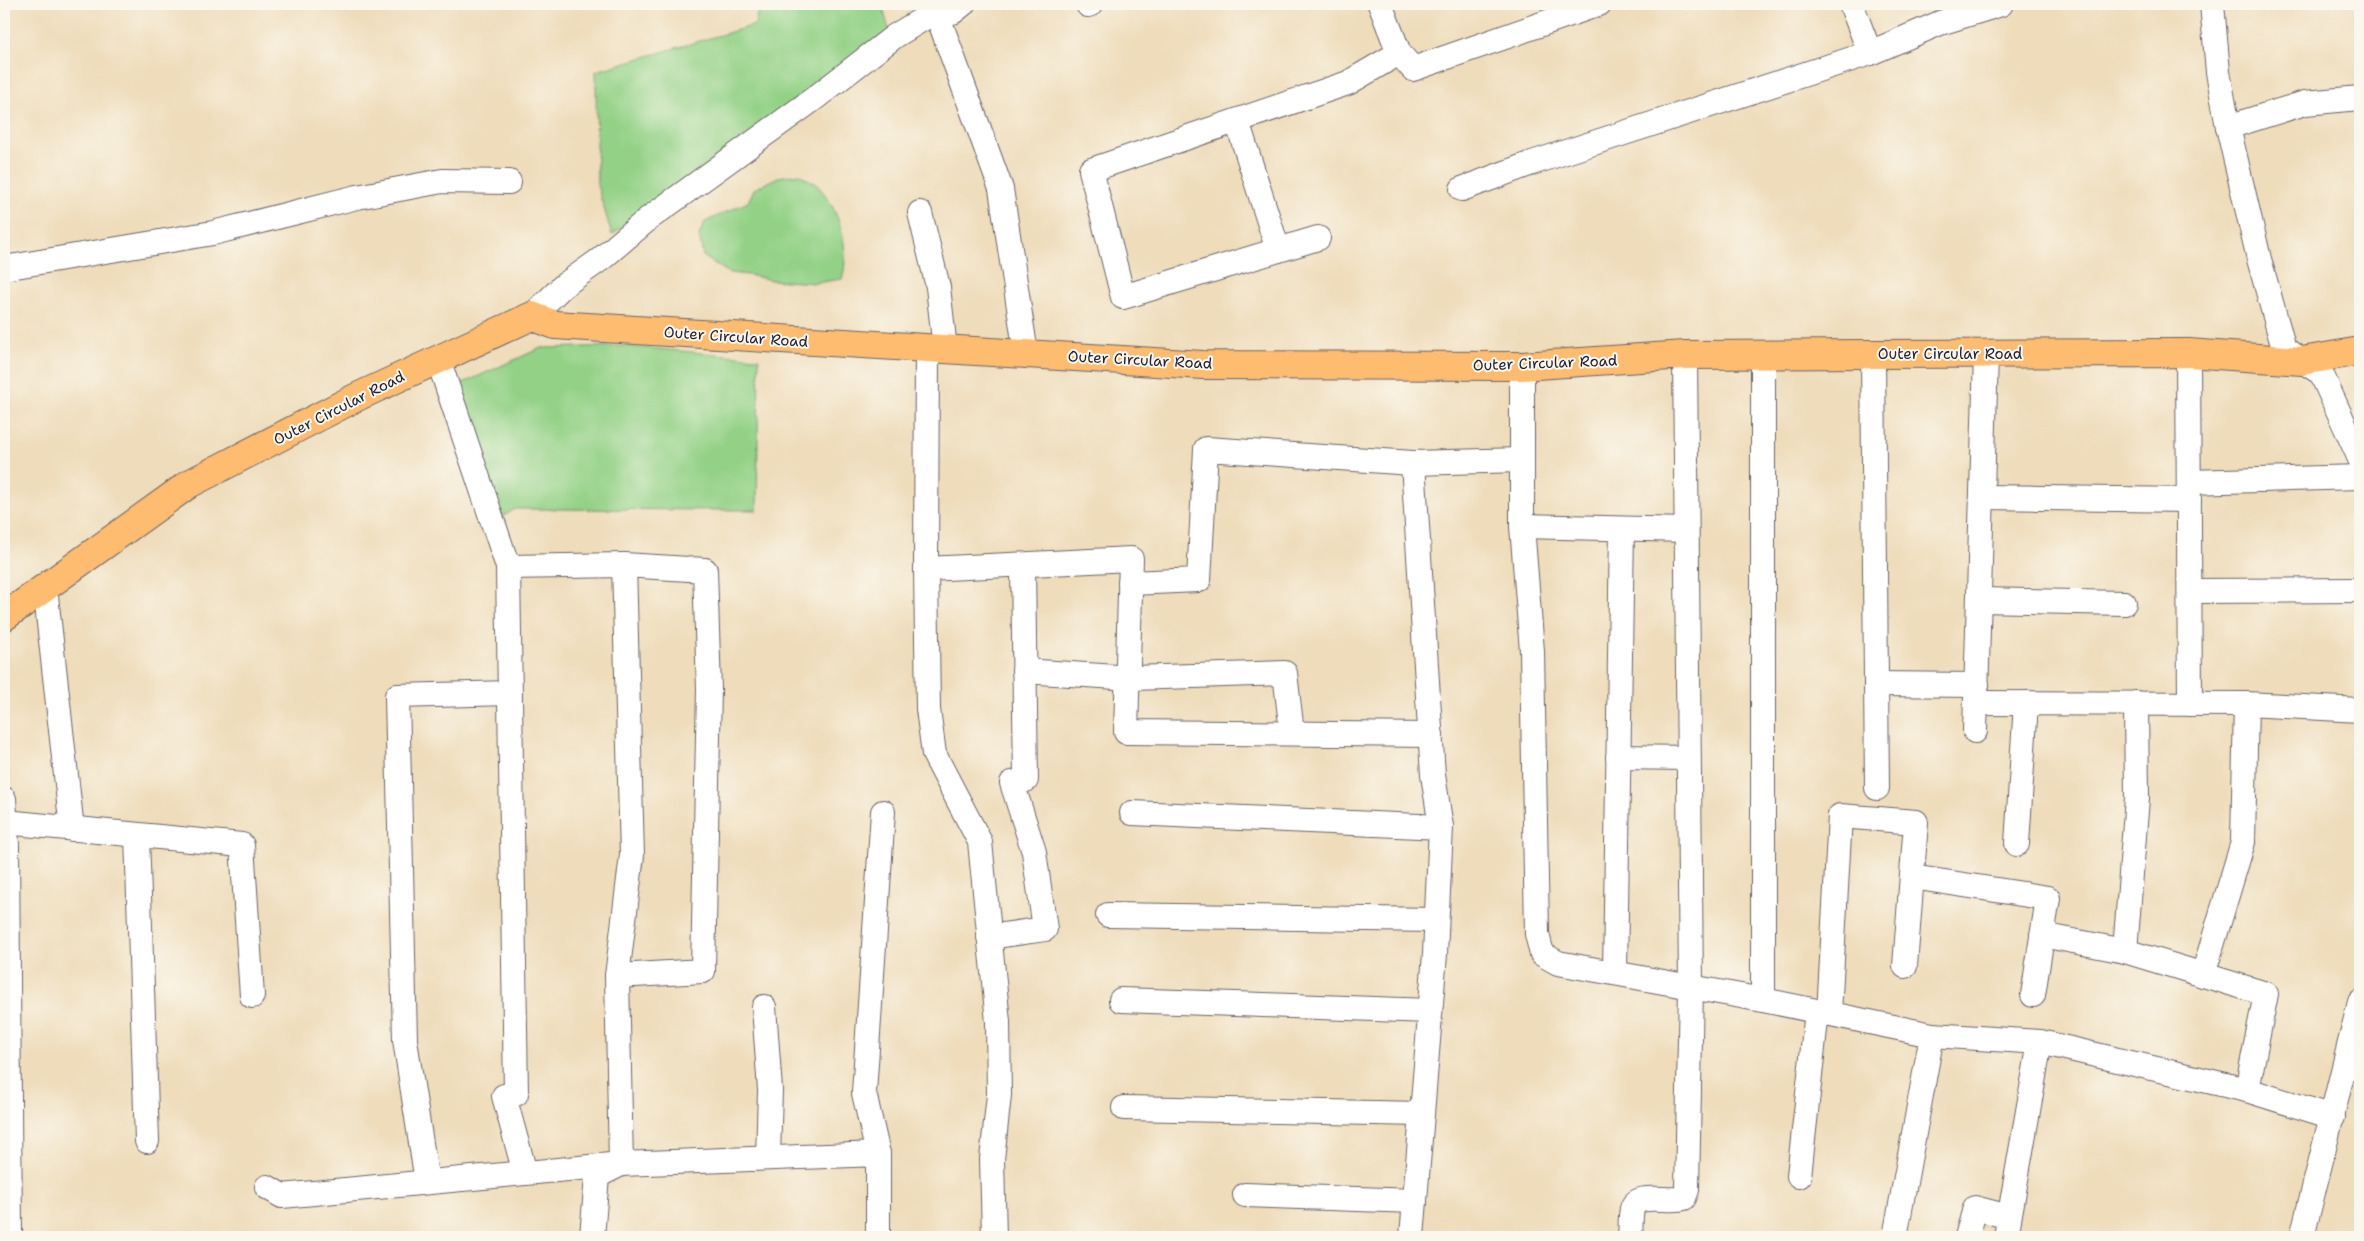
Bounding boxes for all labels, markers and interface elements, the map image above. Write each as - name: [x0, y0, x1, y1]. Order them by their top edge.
- street label: Outer Circular Road: [663, 322, 809, 352]
- street label: Outer Circular Road: [1878, 344, 2023, 364]
- street label: Outer Circular Road: [1067, 346, 1213, 374]
- street label: Outer Circular Road: [1472, 350, 1618, 376]
- street label: Outer Circular Road: [270, 366, 408, 450]

